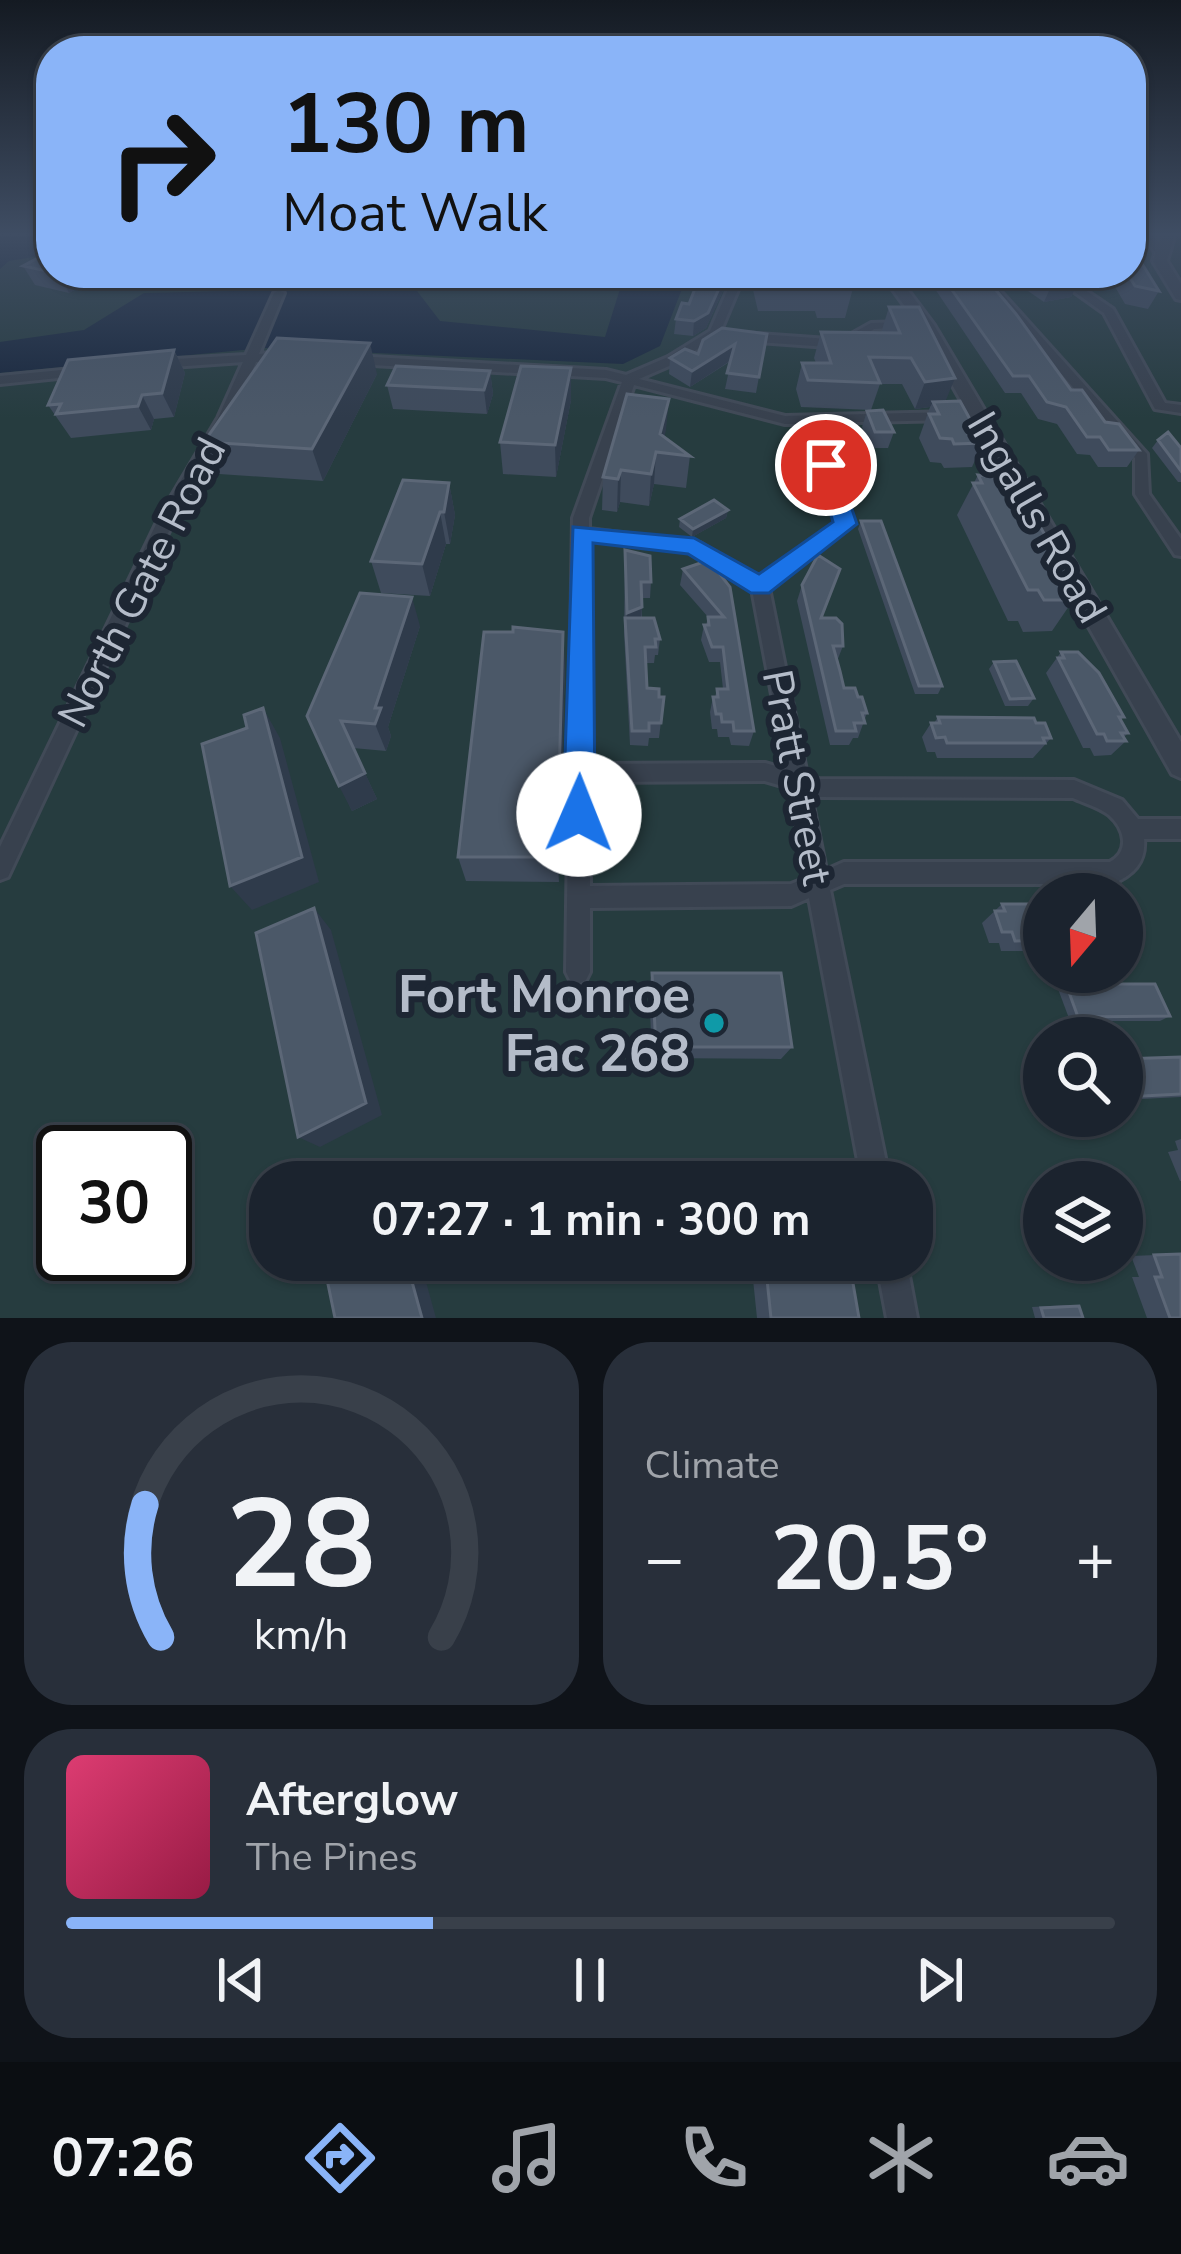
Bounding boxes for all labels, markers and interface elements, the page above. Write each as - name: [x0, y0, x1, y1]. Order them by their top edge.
- text: 130 m: [282, 67, 530, 182]
- icon: right: [84, 84, 240, 240]
- text: Moat Walk: [282, 176, 548, 250]
- street label: Ingalls Road: [953, 402, 1120, 634]
- pin: [775, 414, 877, 516]
- street label: North Gate Road: [45, 428, 240, 737]
- icon: arrive: [793, 432, 859, 498]
- street label: Pratt Street: [748, 665, 845, 890]
- position arrow: [516, 751, 642, 877]
- north arrow: [1023, 873, 1143, 993]
- map controls: [1023, 873, 1143, 1281]
- place label: Fort Monroe Fac 268: [398, 960, 690, 1089]
- marker: Fort Monroe Fac 268: [701, 1010, 727, 1036]
- button: search: [1023, 1017, 1143, 1137]
- speed limit sign: 30: [36, 1125, 192, 1281]
- button: layers: [1023, 1161, 1143, 1281]
- text: 07:27 · 1 min · 300 m: [371, 1190, 811, 1251]
- text: Climate: [645, 1439, 780, 1492]
- text: 28: [226, 1460, 376, 1630]
- text: 20.5°: [771, 1498, 989, 1621]
- text: −: [645, 1514, 684, 1604]
- text: +: [1075, 1514, 1115, 1604]
- text: km/h: [254, 1605, 349, 1663]
- text: Afterglow: [246, 1770, 458, 1831]
- text: The Pines: [246, 1831, 418, 1884]
- icon: previous: [208, 1947, 274, 2013]
- icon: pause: [557, 1947, 623, 2013]
- icon: next: [907, 1947, 973, 2013]
- icon: directions: [298, 2116, 382, 2200]
- icon: music: [485, 2116, 569, 2200]
- icon: phone: [672, 2116, 756, 2200]
- icon: climate: [859, 2116, 943, 2200]
- icon: car: [1046, 2116, 1130, 2200]
- text: 07:26: [52, 2121, 195, 2195]

